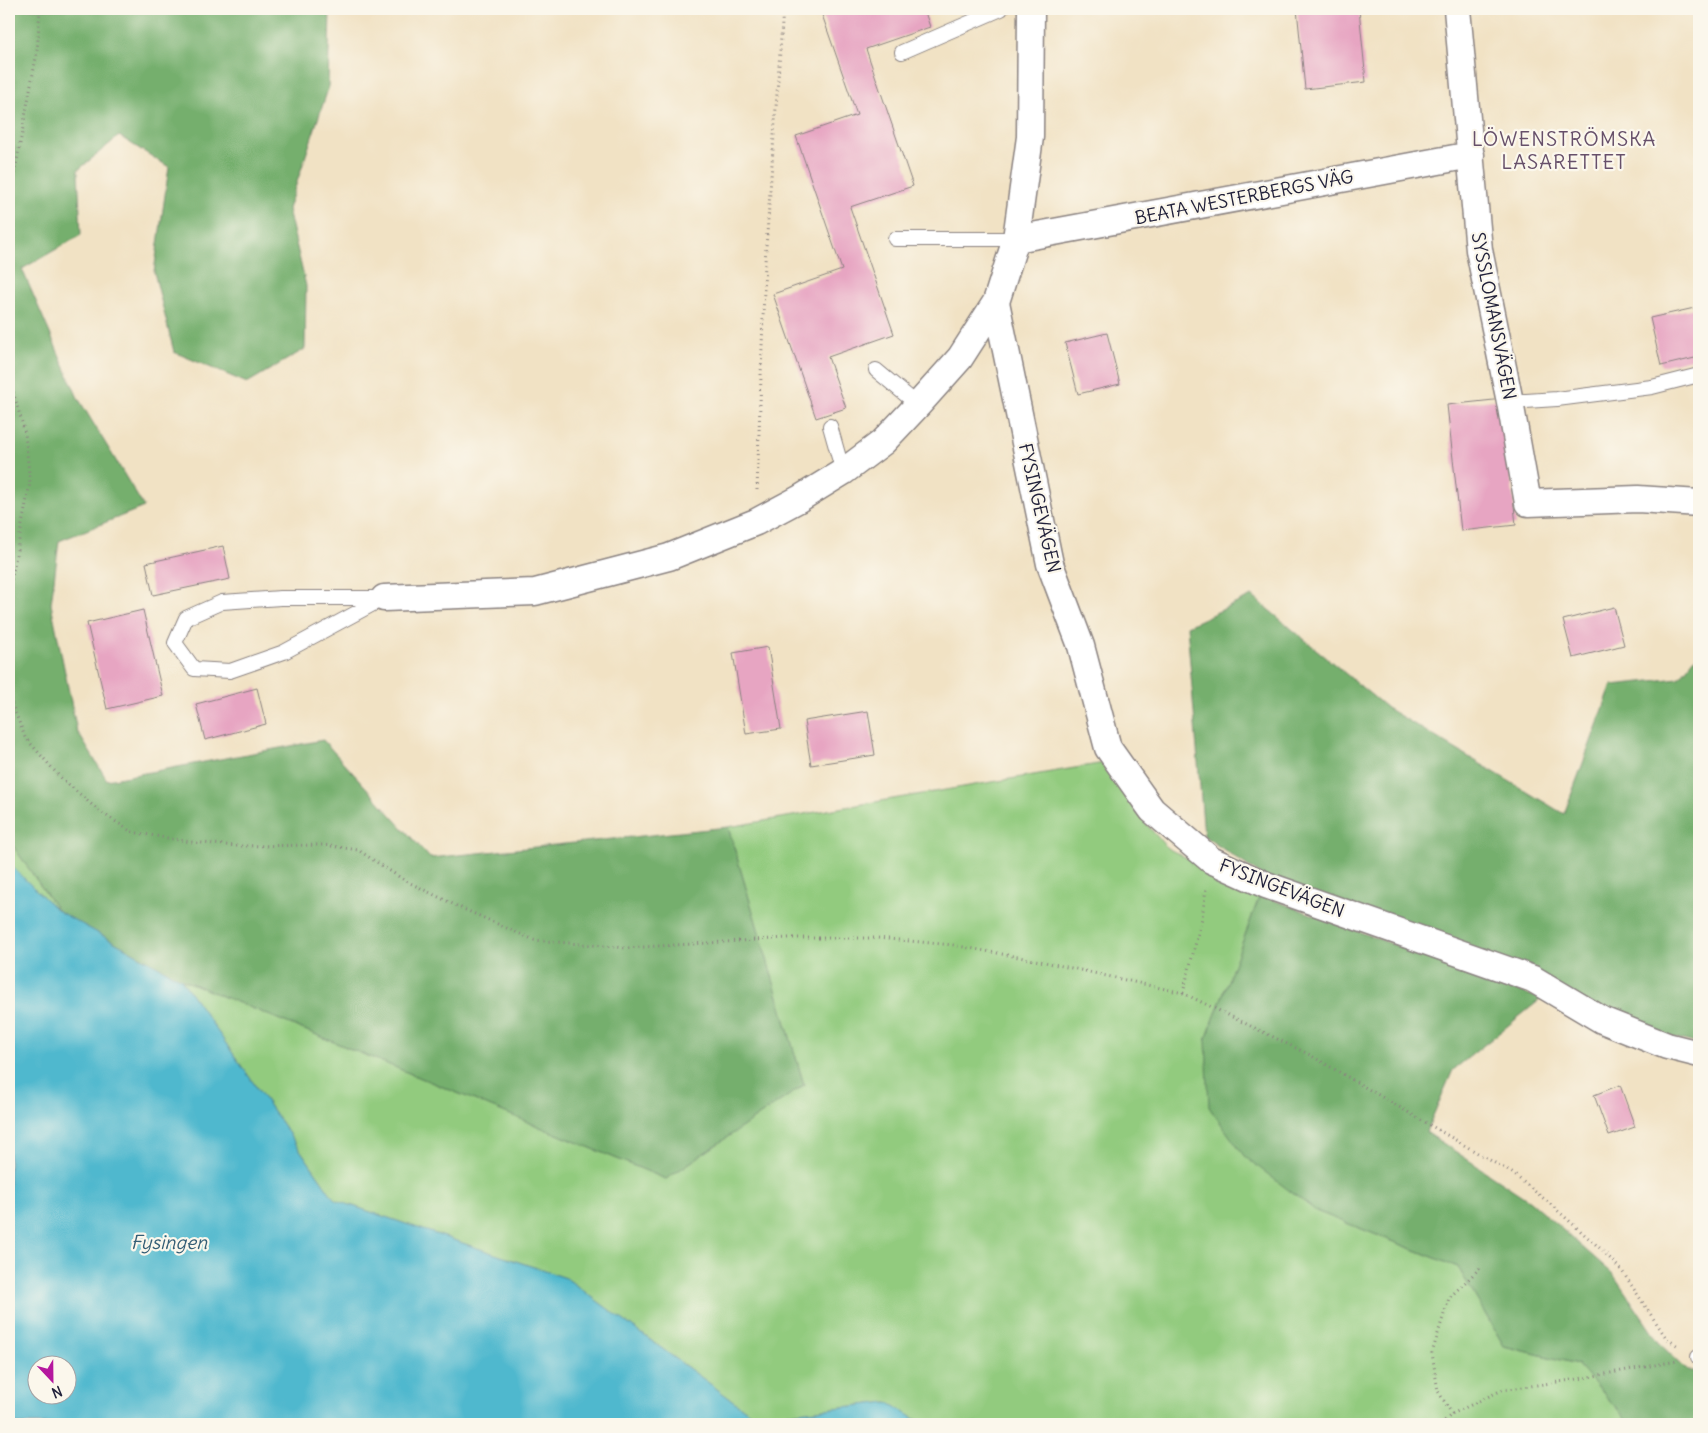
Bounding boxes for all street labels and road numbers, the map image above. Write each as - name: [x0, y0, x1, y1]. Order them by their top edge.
- street label: BEATA WESTERBERGS VÄG: [1133, 165, 1355, 229]
- street label: SYSSLOMANSVÄGEN: [1466, 230, 1522, 402]
- street label: FYSINGEVÄGEN: [1014, 441, 1066, 575]
- street label: FYSINGEVÄGEN: [1216, 854, 1348, 922]

